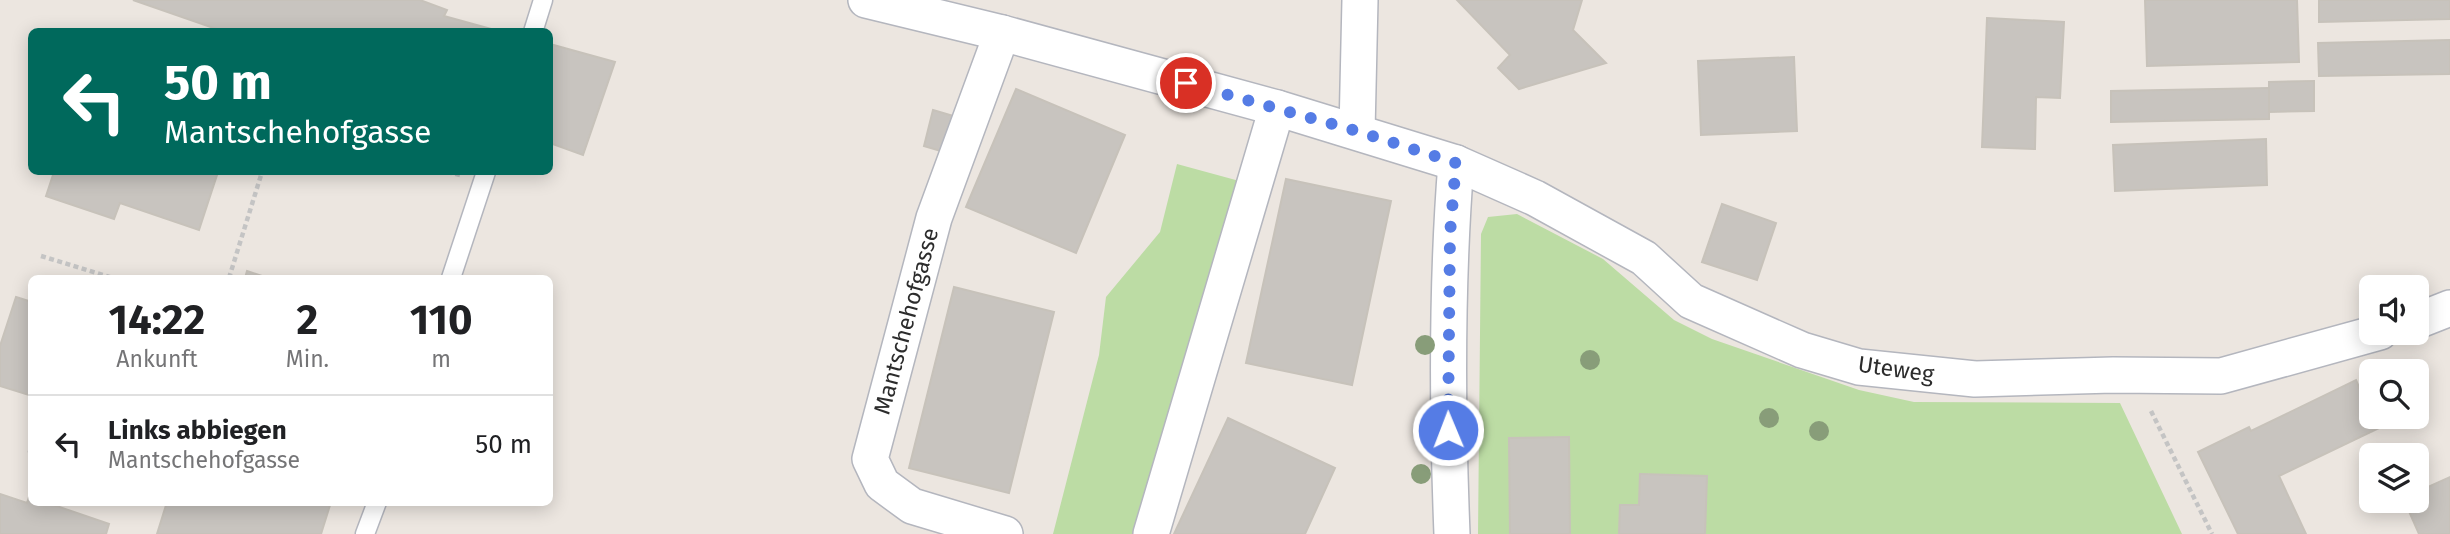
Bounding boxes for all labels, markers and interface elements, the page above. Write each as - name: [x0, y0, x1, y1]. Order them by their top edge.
- text: 50 m: [164, 53, 272, 112]
- pin: [1156, 53, 1216, 113]
- icon: left: [49, 56, 140, 147]
- icon: arrive: [1167, 64, 1205, 102]
- text: Mantschehofgasse: [164, 113, 431, 151]
- street label: Mantschehofgasse: [868, 225, 944, 417]
- map controls: [2359, 275, 2429, 513]
- button: sound: [2359, 275, 2429, 345]
- text: 14:22: [109, 295, 205, 345]
- text: 2: [297, 295, 318, 345]
- text: 110: [410, 295, 472, 345]
- text: Ankunft: [116, 345, 197, 373]
- text: Min.: [286, 345, 329, 373]
- text: m: [431, 345, 451, 373]
- street label: Uteweg: [1856, 350, 1936, 388]
- button: search: [2359, 359, 2429, 429]
- position arrow: [1411, 393, 1485, 467]
- text: Links abbiegen: [108, 415, 287, 446]
- icon: left: [49, 425, 87, 463]
- text: 50 m: [475, 429, 532, 460]
- button: layers: [2359, 443, 2429, 513]
- text: Mantschehofgasse: [108, 446, 300, 474]

